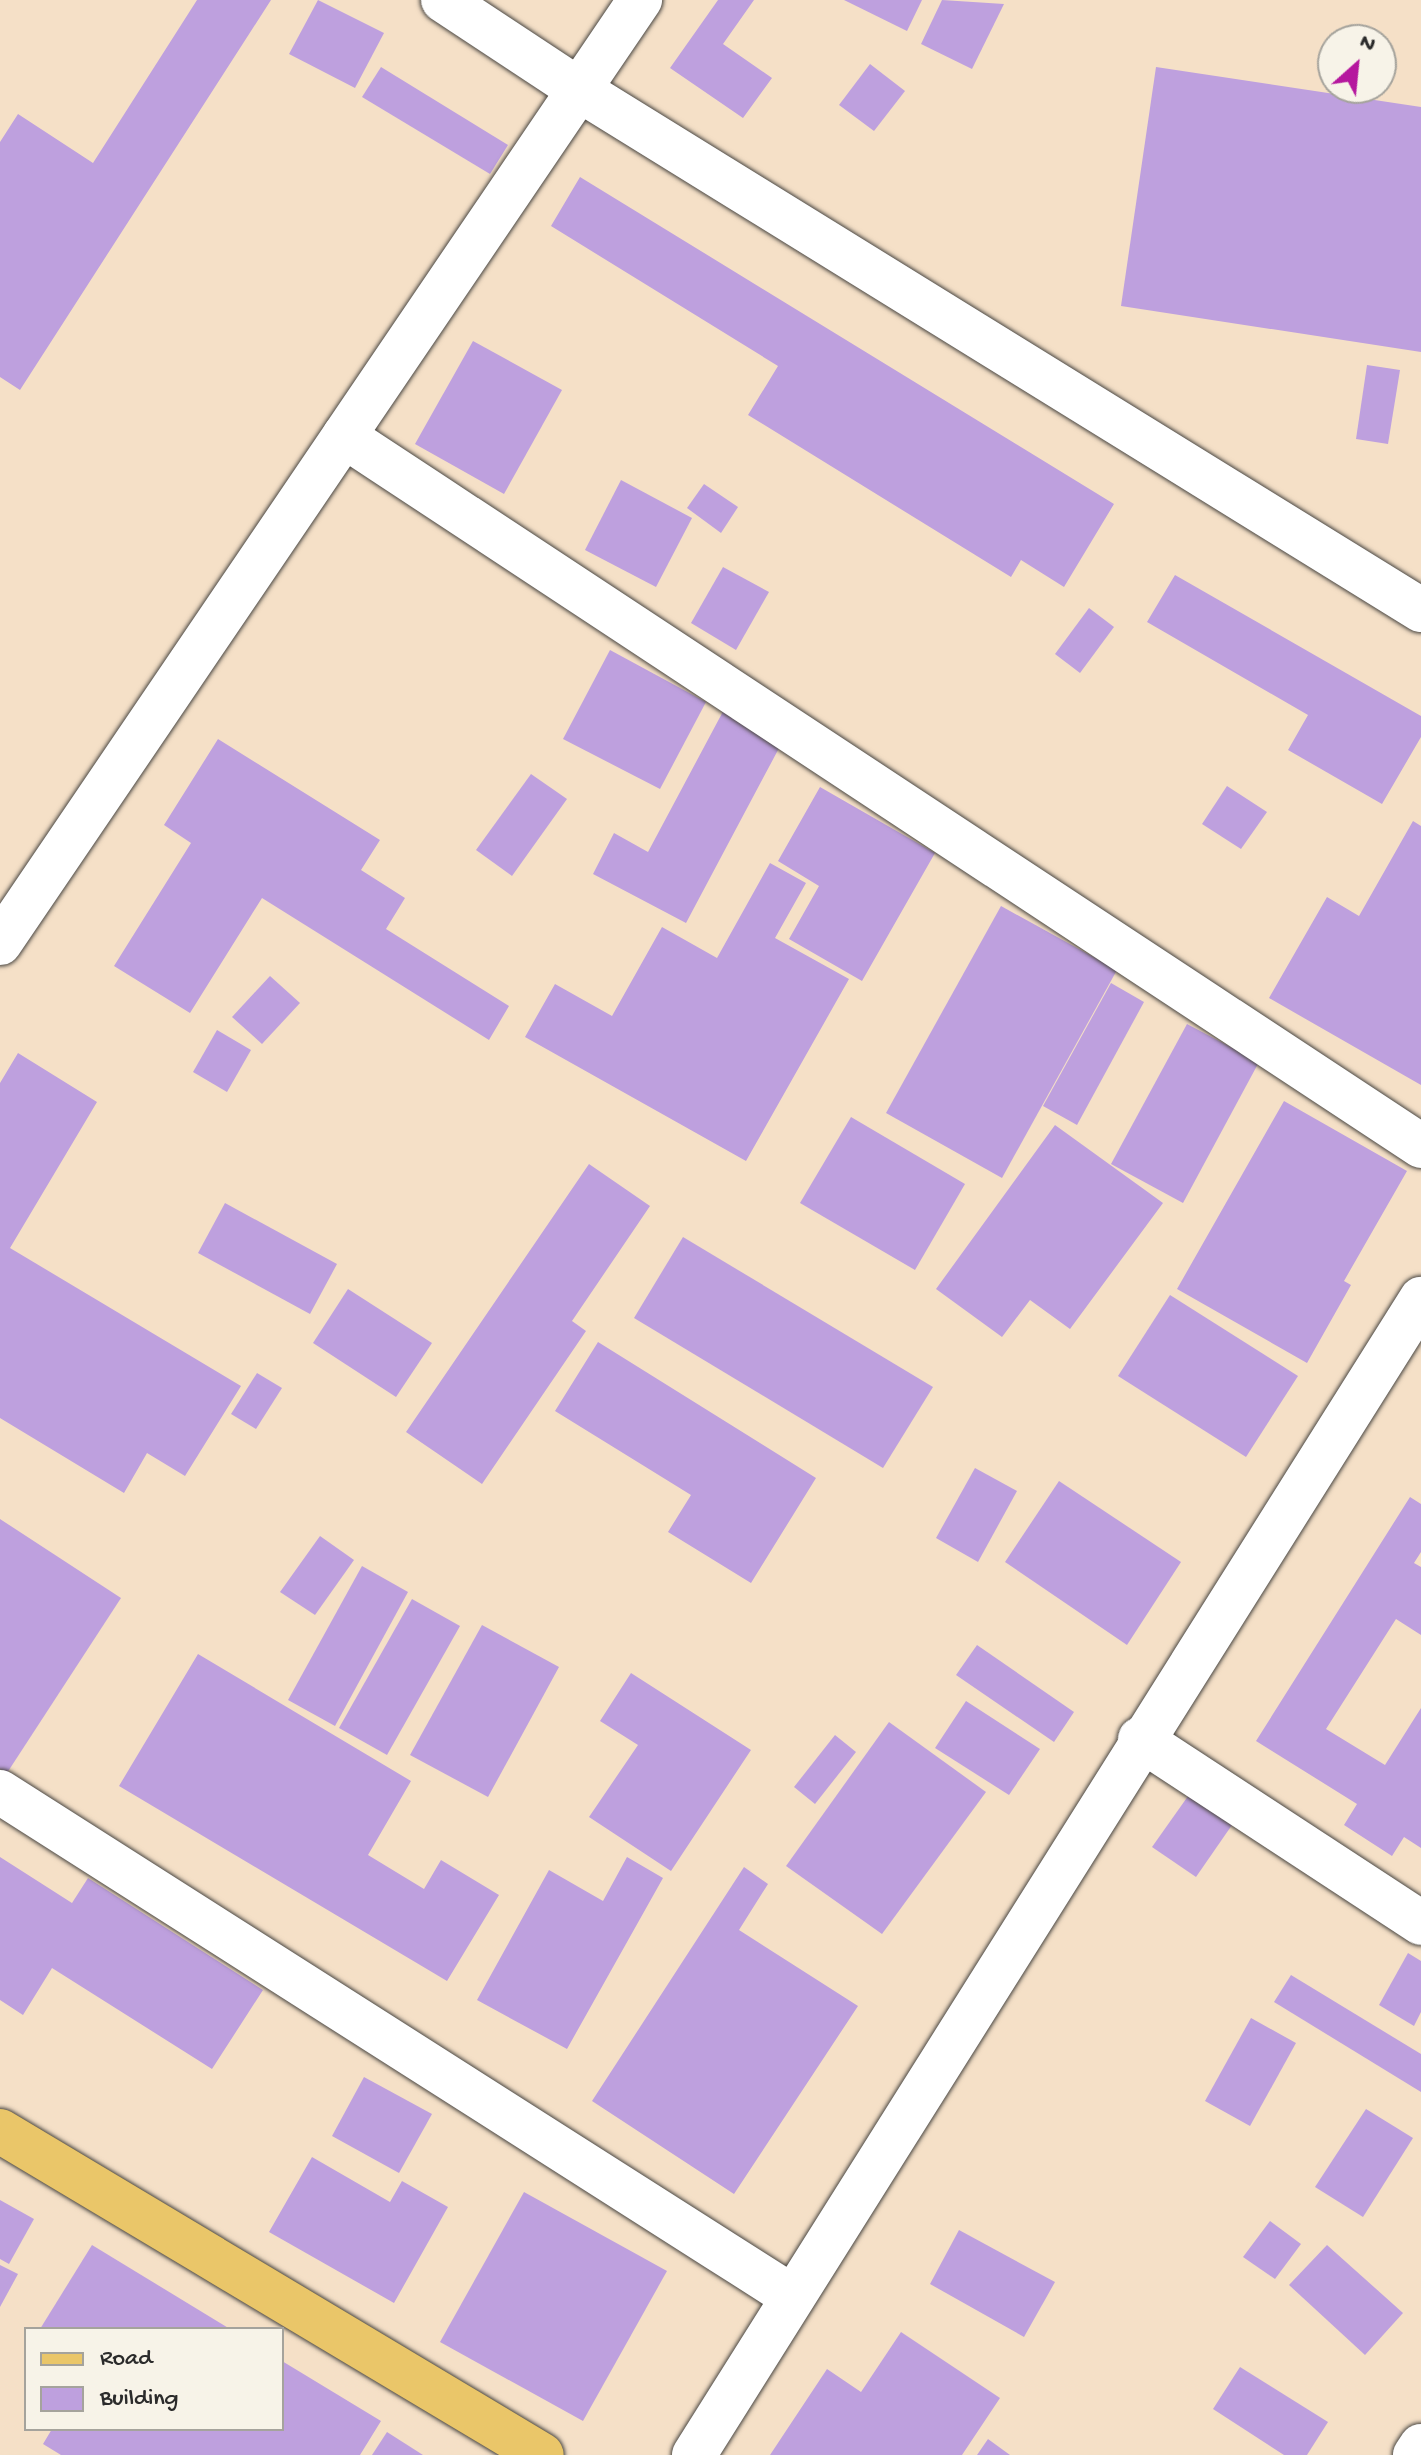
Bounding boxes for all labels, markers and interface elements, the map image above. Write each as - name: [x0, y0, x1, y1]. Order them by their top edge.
- north arrow: [1317, 24, 1397, 104]
- text: N: [1355, 30, 1379, 59]
- legend: [24, 2327, 284, 2431]
- text: Road: [100, 2345, 152, 2374]
- text: Building: [100, 2385, 178, 2414]

